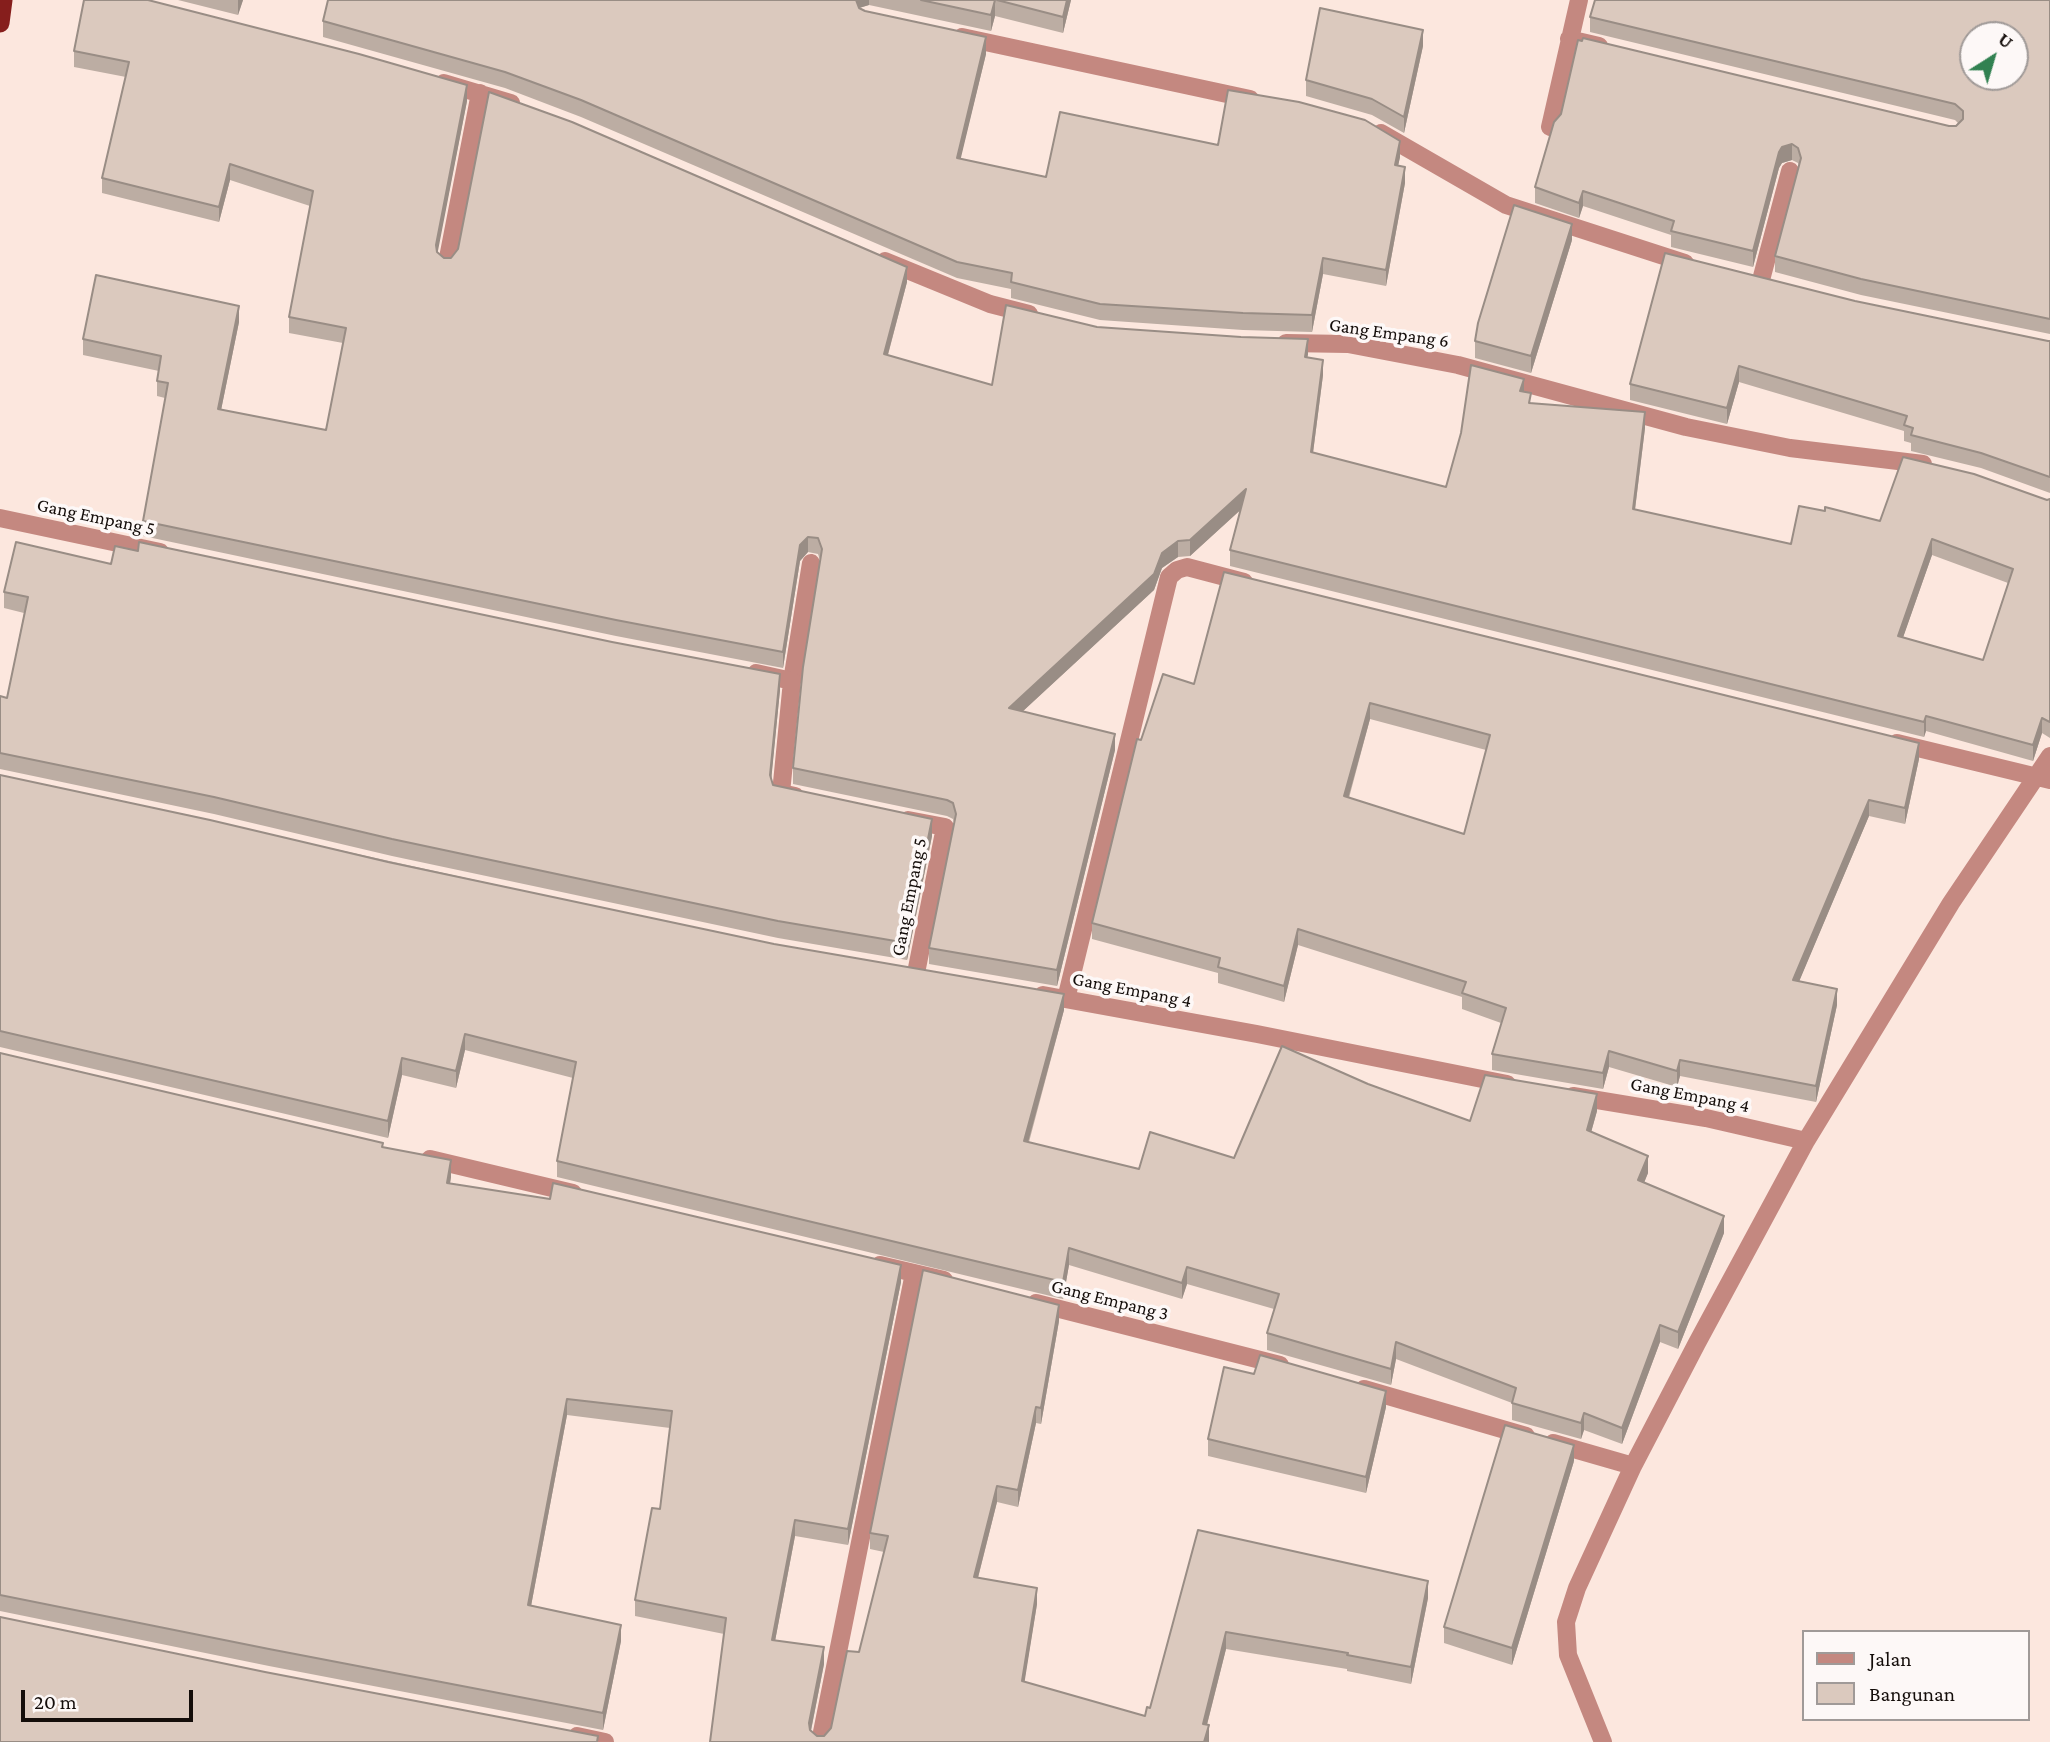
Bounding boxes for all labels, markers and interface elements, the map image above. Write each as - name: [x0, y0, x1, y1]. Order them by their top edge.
- north arrow: [1959, 21, 2029, 91]
- text: U: [1994, 28, 2017, 53]
- street label: Gang Empang 6: [1328, 313, 1450, 353]
- street label: Gang Empang 5: [35, 493, 157, 541]
- street label: Gang Empang 5: [886, 836, 932, 958]
- street label: Gang Empang 4: [1071, 967, 1193, 1013]
- street label: Gang Empang 4: [1629, 1072, 1751, 1118]
- street label: Gang Empang 3: [1049, 1274, 1171, 1326]
- legend: [1801, 1630, 2029, 1721]
- text: Jalan: [1869, 1647, 1911, 1671]
- scale bar: [24, 1676, 196, 1720]
- text: Bangunan: [1869, 1682, 1955, 1706]
- text: 20 m: [34, 1690, 77, 1714]

